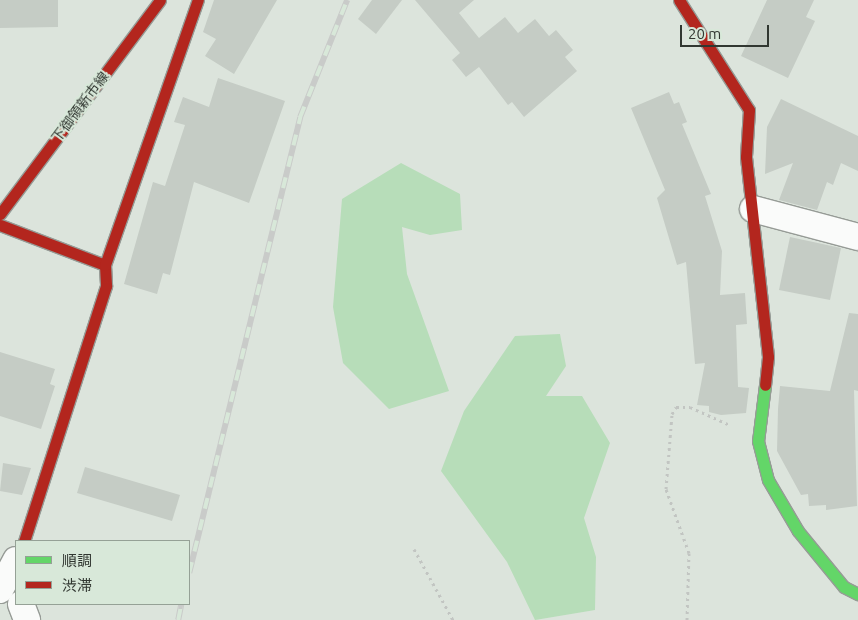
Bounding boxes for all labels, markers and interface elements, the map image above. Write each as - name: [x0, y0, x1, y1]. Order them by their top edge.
- scale bar: [683, 15, 772, 47]
- text: 20 m: [688, 25, 721, 42]
- street label: 下御領新市線: [48, 68, 112, 146]
- legend: [15, 540, 190, 605]
- text: 順調: [62, 552, 92, 569]
- text: 渋滞: [62, 577, 92, 594]

